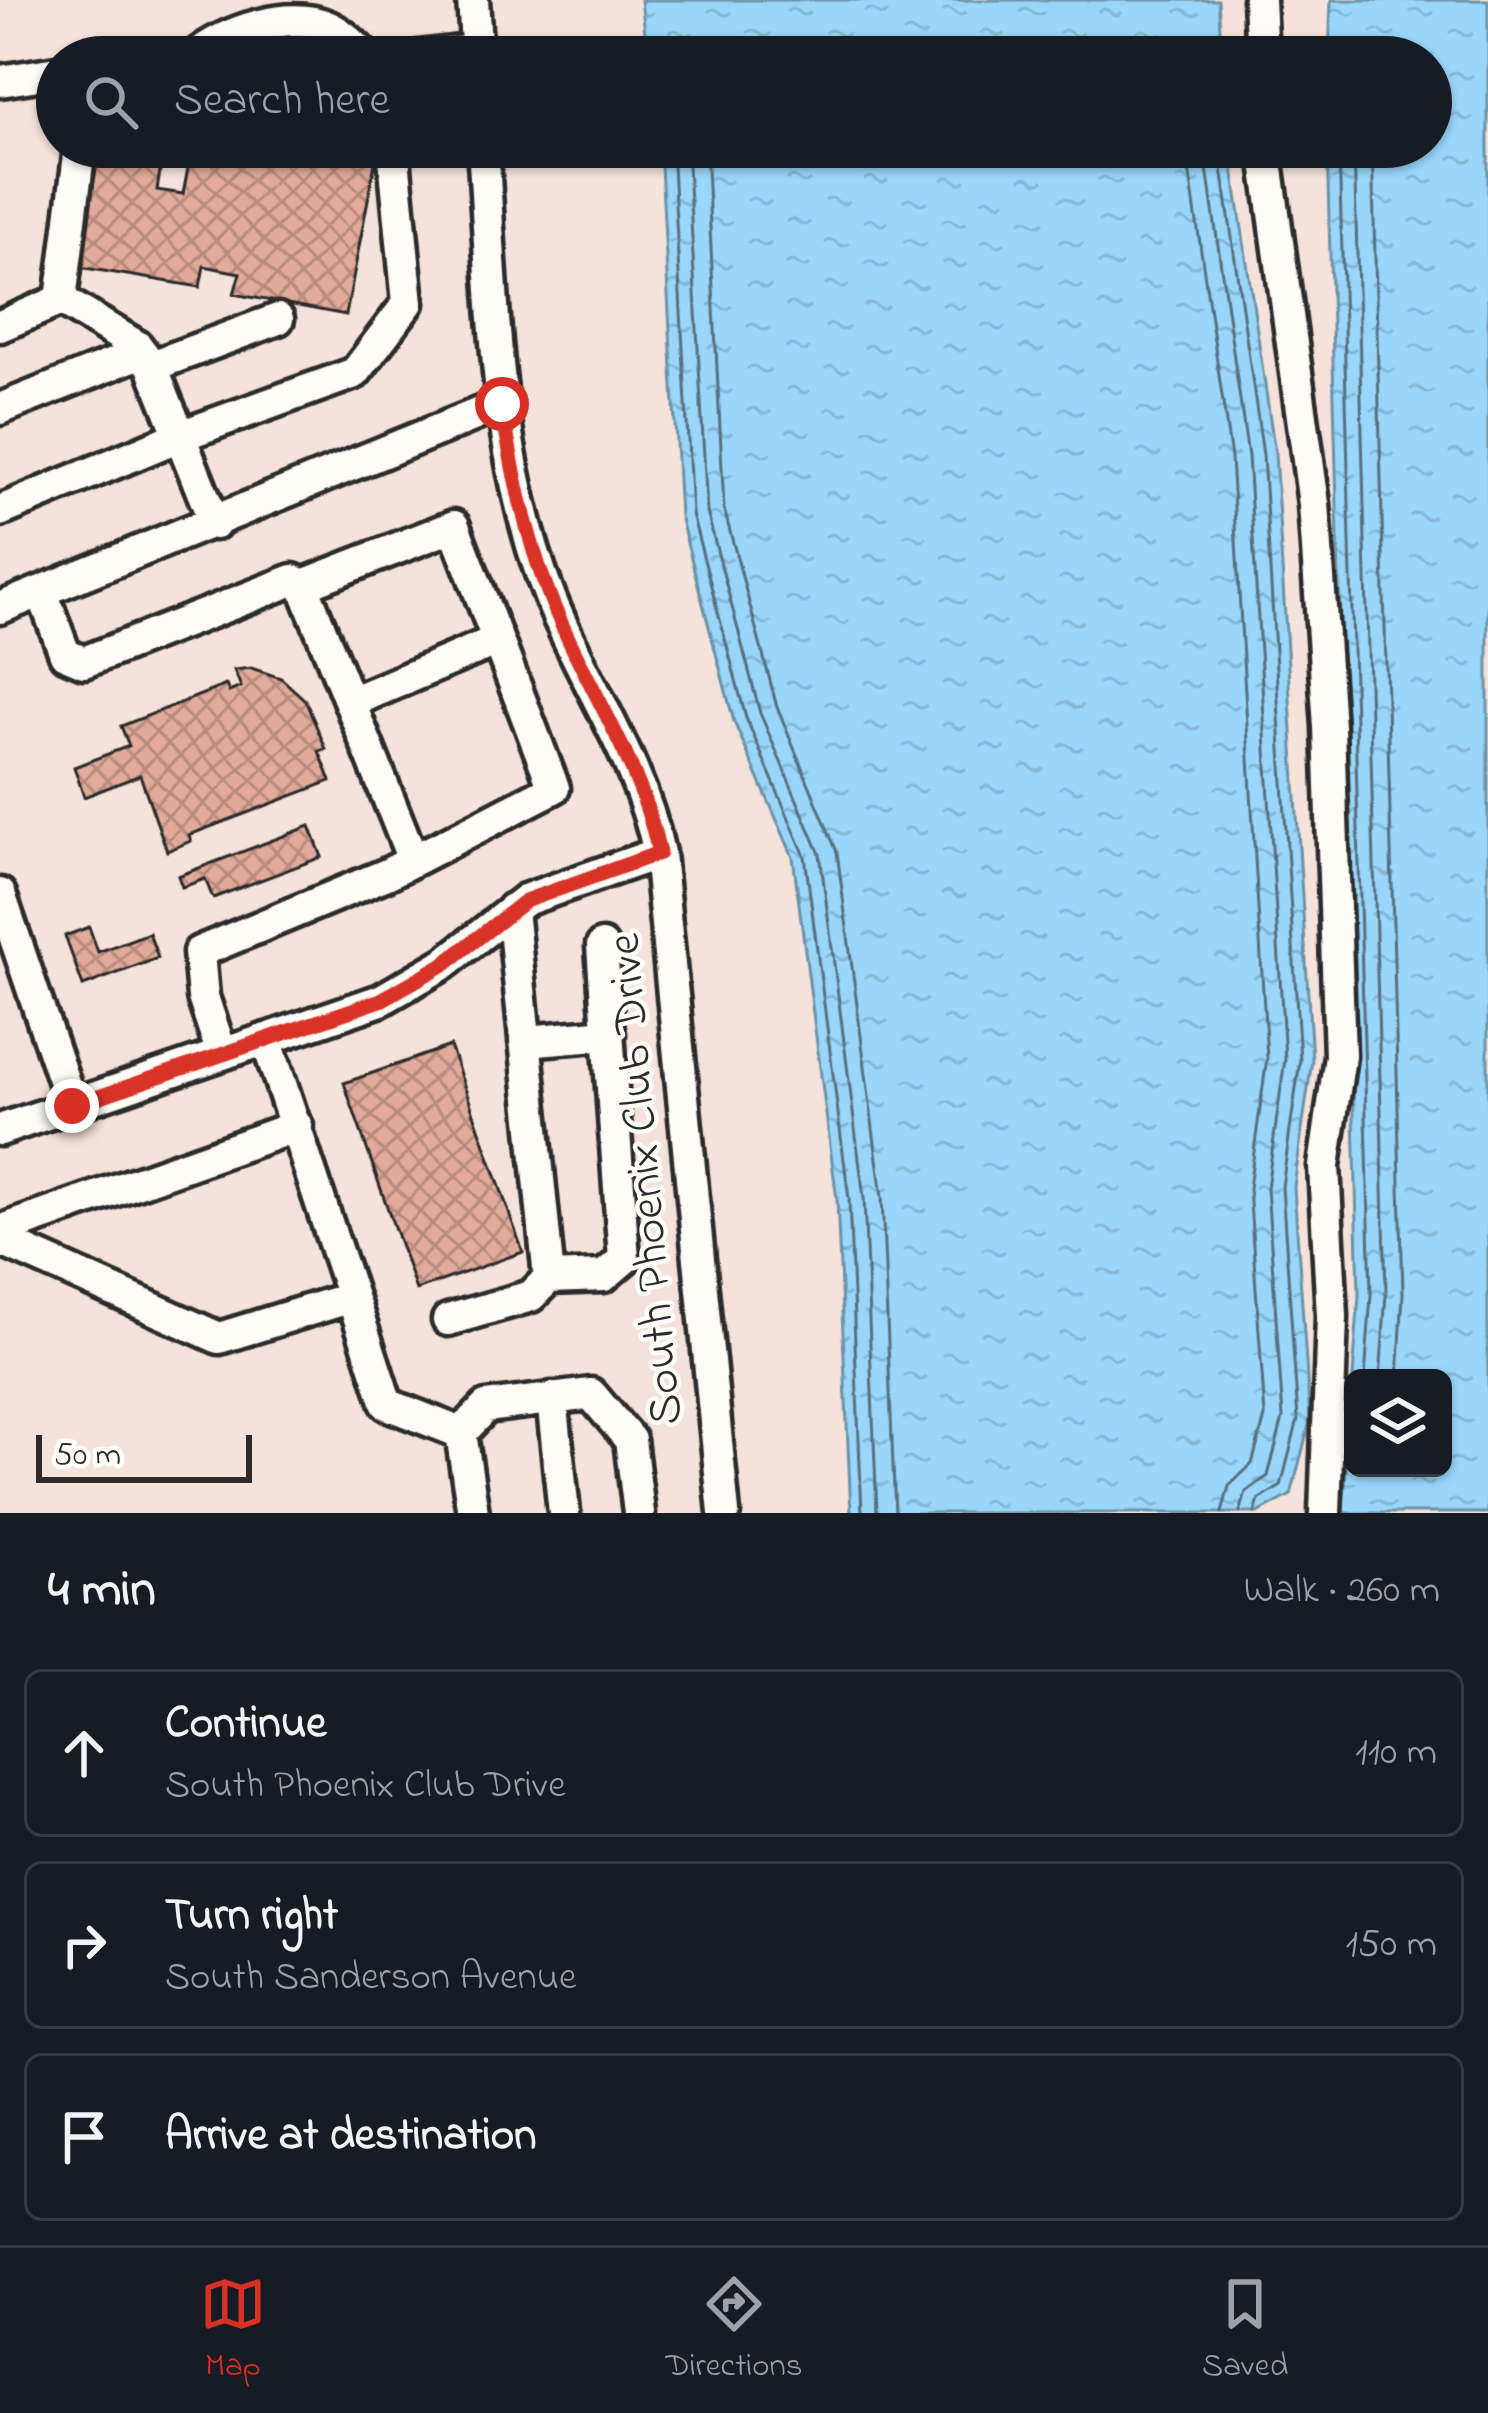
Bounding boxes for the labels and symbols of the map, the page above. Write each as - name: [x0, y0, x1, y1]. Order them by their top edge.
- route start: [475, 377, 529, 431]
- street label: South Phoenix Club Drive: [591, 930, 703, 1428]
- route end: [45, 1079, 99, 1133]
- scale bar: [36, 1429, 252, 1482]

